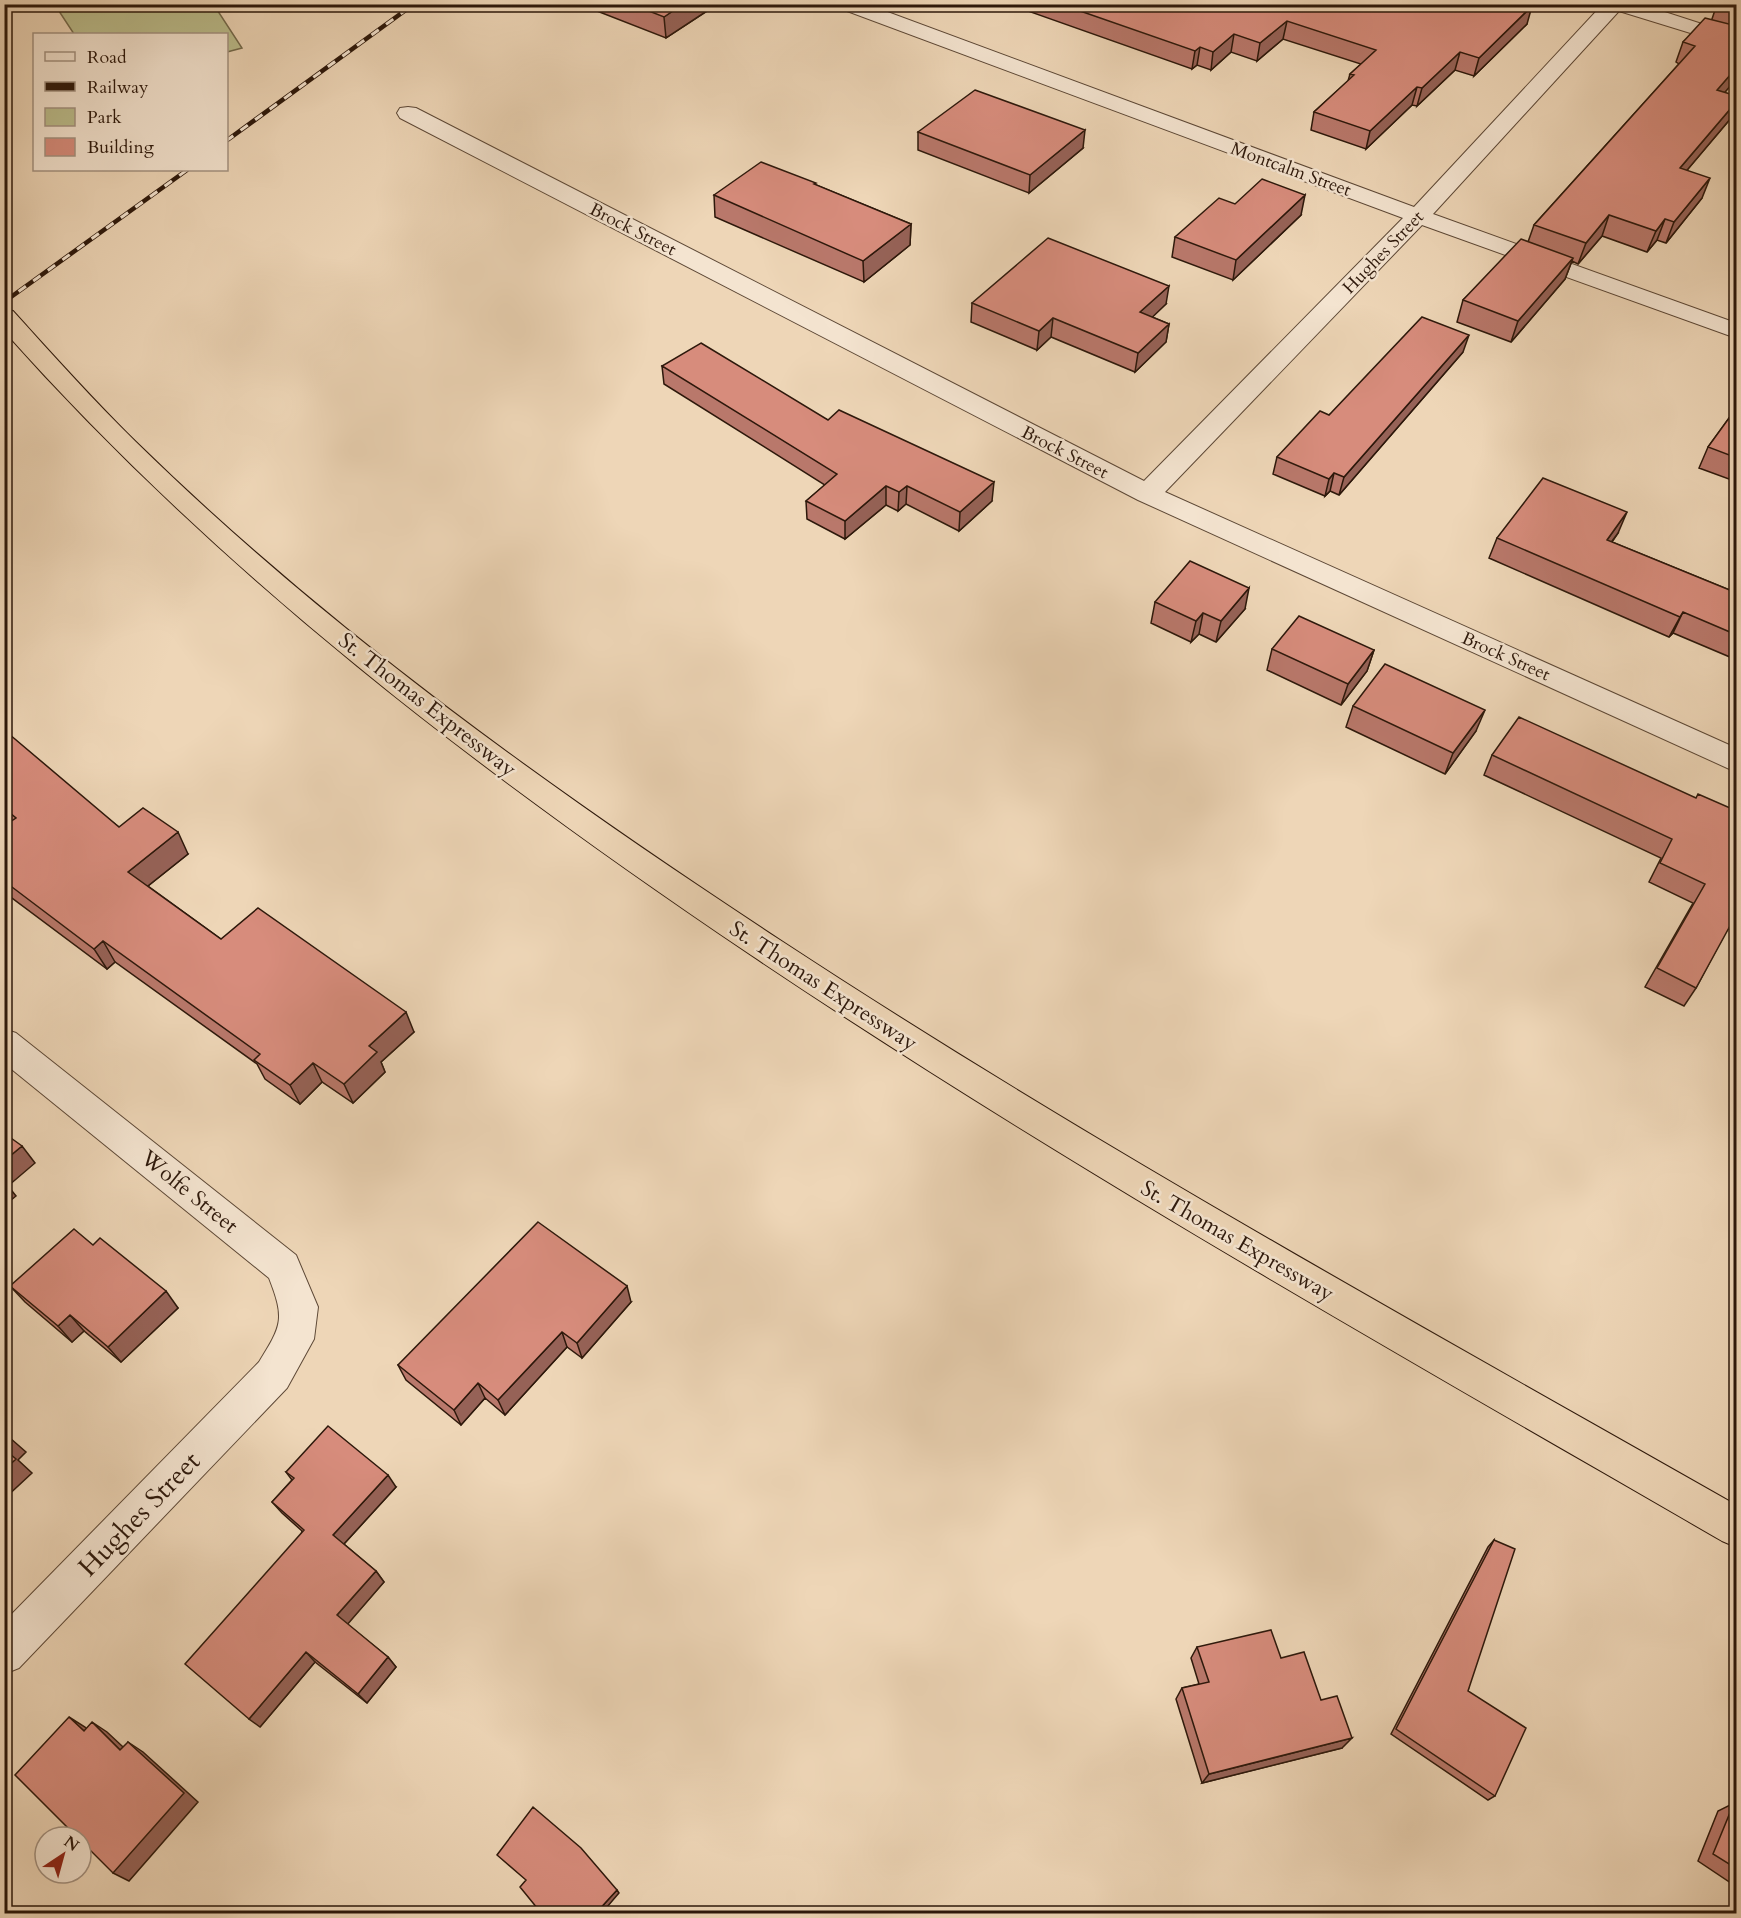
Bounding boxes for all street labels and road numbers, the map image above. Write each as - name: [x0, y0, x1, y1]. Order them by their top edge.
- street label: Montcalm Street: [1227, 136, 1355, 203]
- street label: Brock Street: [585, 197, 681, 262]
- street label: Hughes Street: [1337, 205, 1430, 300]
- street label: Brock Street: [1017, 420, 1113, 485]
- street label: St. Thomas Expressway: [332, 626, 523, 784]
- street label: Brock Street: [1458, 626, 1554, 687]
- street label: St. Thomas Expressway: [724, 914, 924, 1058]
- street label: Wolfe Street: [134, 1143, 244, 1240]
- street label: St. Thomas Expressway: [1135, 1173, 1340, 1309]
- street label: Hughes Street: [70, 1443, 209, 1585]

